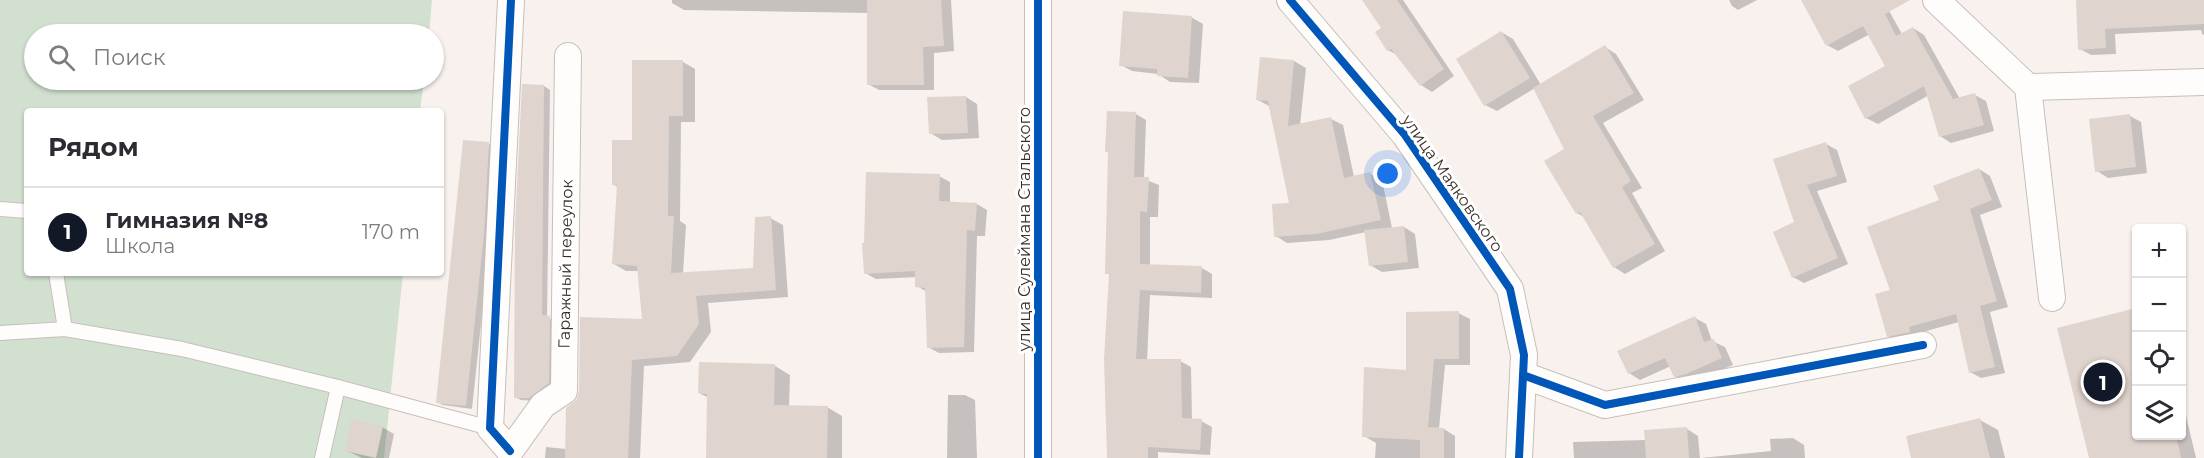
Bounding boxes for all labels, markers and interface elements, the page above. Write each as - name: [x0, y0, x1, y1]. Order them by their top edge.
- search box: [24, 24, 444, 90]
- icon: search: [45, 41, 78, 74]
- text: Поиск: [93, 44, 165, 71]
- street label: улица Сулеймана Стальского: [1015, 107, 1034, 352]
- street label: улица Маяковского: [1397, 110, 1507, 256]
- text: Рядом: [48, 131, 139, 163]
- your location: [1373, 159, 1402, 188]
- street label: Гаражный переулок: [555, 178, 576, 349]
- text: Гимназия №8: [105, 207, 268, 234]
- text: 1: [64, 220, 71, 244]
- text: 170 m: [362, 220, 420, 244]
- map controls: [2132, 224, 2186, 440]
- button: +: [2132, 224, 2186, 278]
- text: Школа: [105, 234, 175, 258]
- button: −: [2132, 278, 2186, 332]
- button: locate: [2132, 332, 2186, 386]
- pin: 1: [2084, 360, 2122, 404]
- button: layers: [2132, 386, 2186, 440]

